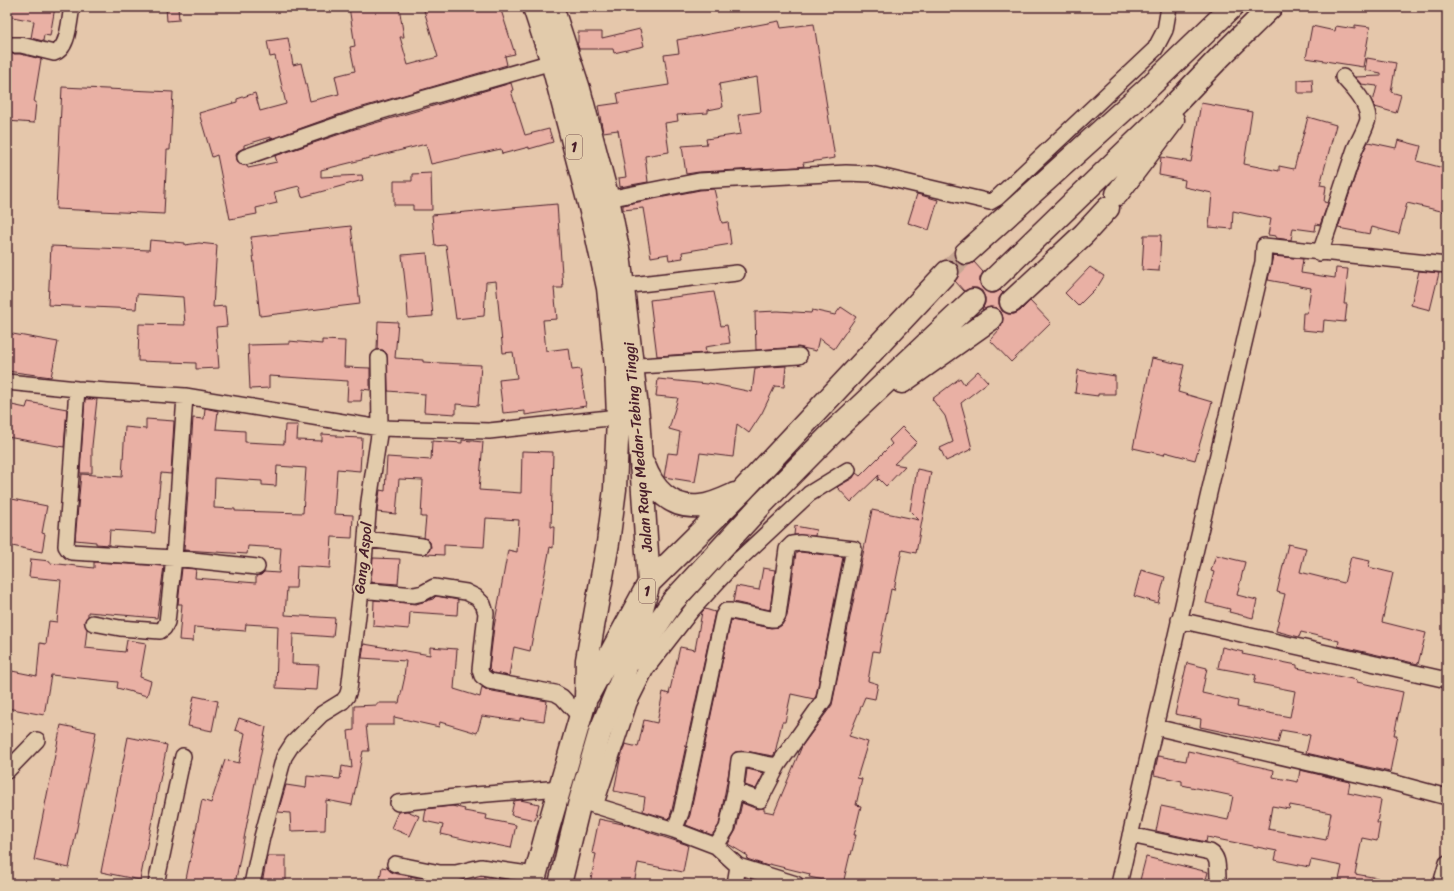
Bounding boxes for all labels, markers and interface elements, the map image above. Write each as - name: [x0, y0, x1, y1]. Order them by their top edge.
- road number: 1: [566, 135, 582, 159]
- street label: Jalan Raya Medan-Tebing Tinggi: [616, 340, 660, 554]
- street label: Gang Aspol: [346, 520, 380, 595]
- road number: 1: [639, 579, 655, 603]

